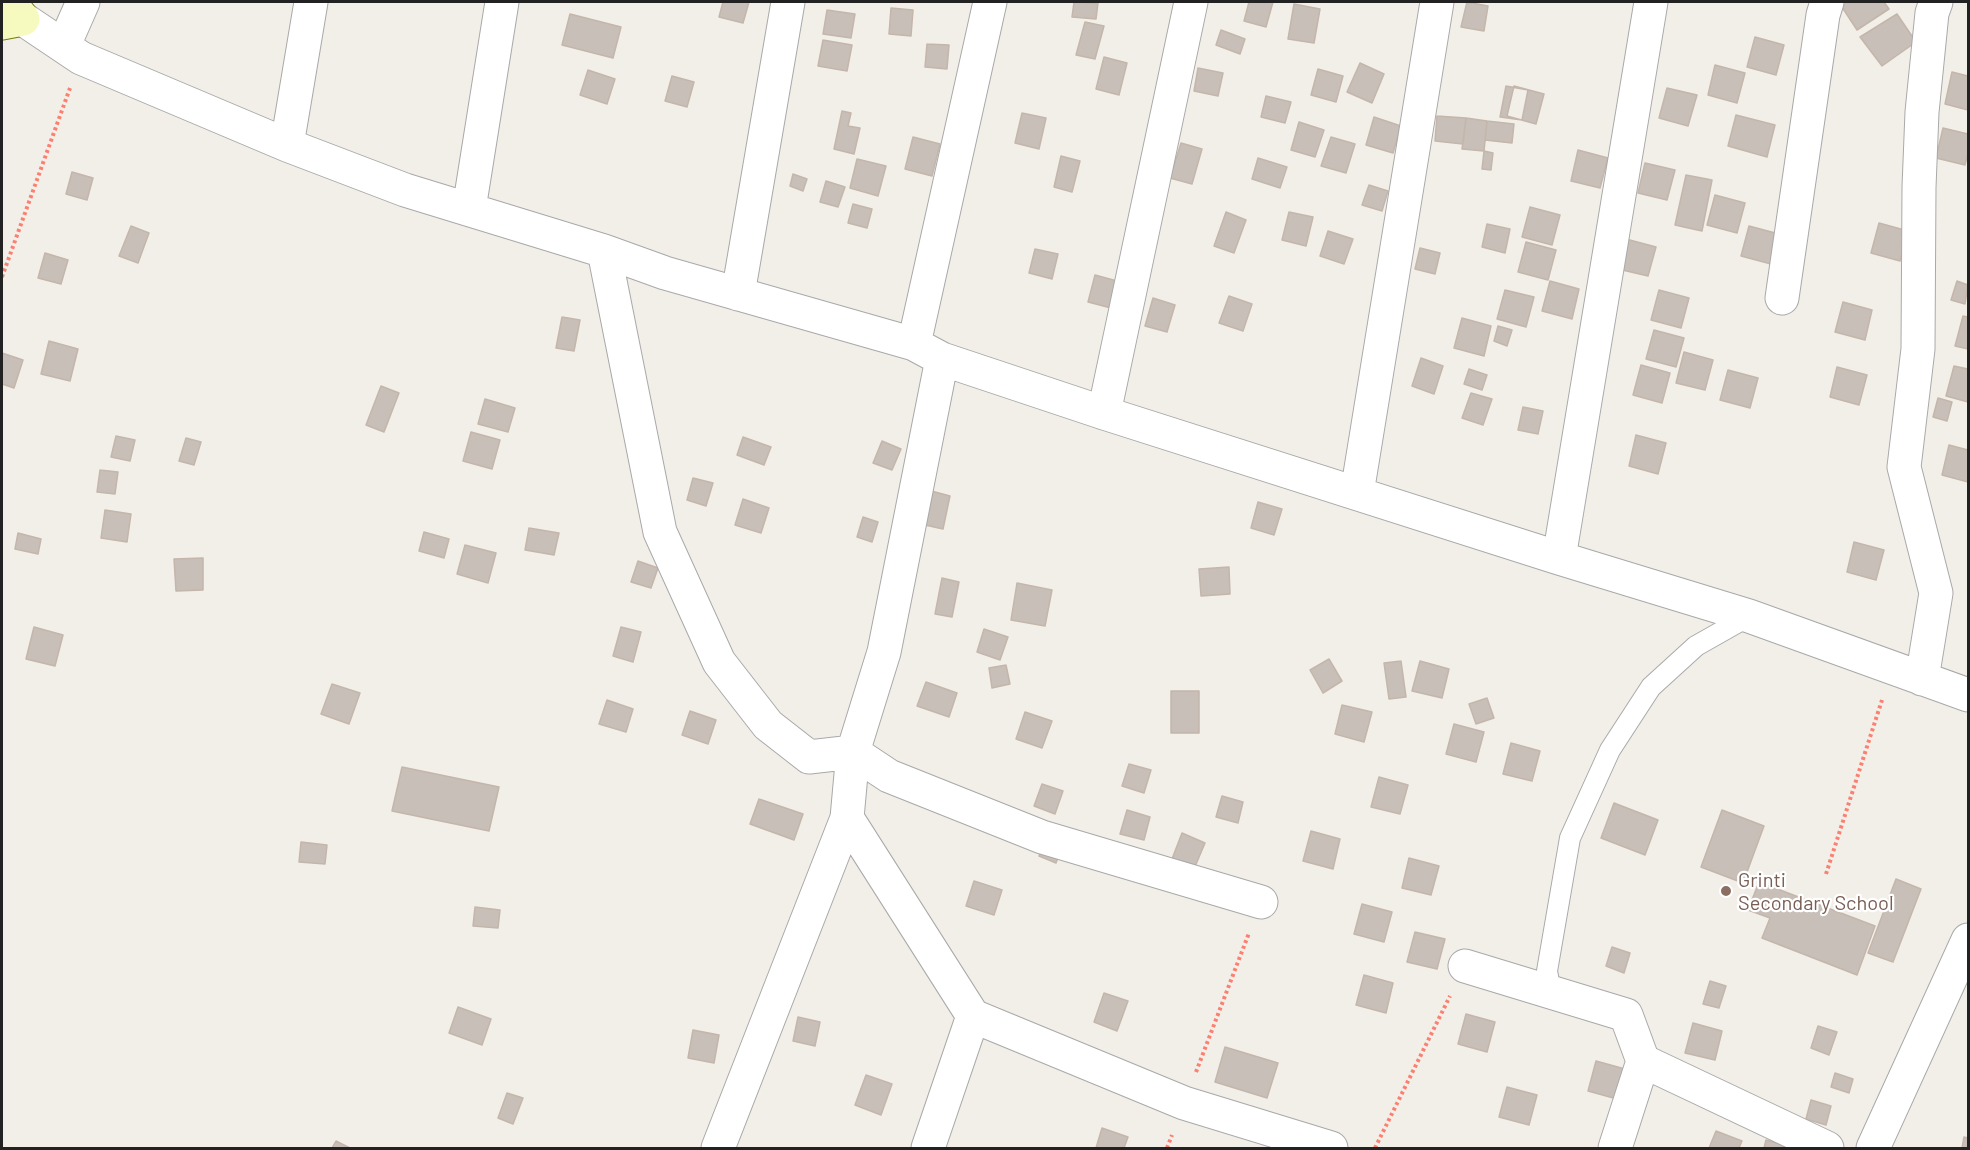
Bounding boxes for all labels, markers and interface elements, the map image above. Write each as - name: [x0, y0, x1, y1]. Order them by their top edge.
- place label: Grinti Secondary School: [1738, 868, 1894, 915]
- marker: Grinti Secondary School: [1719, 884, 1733, 898]

